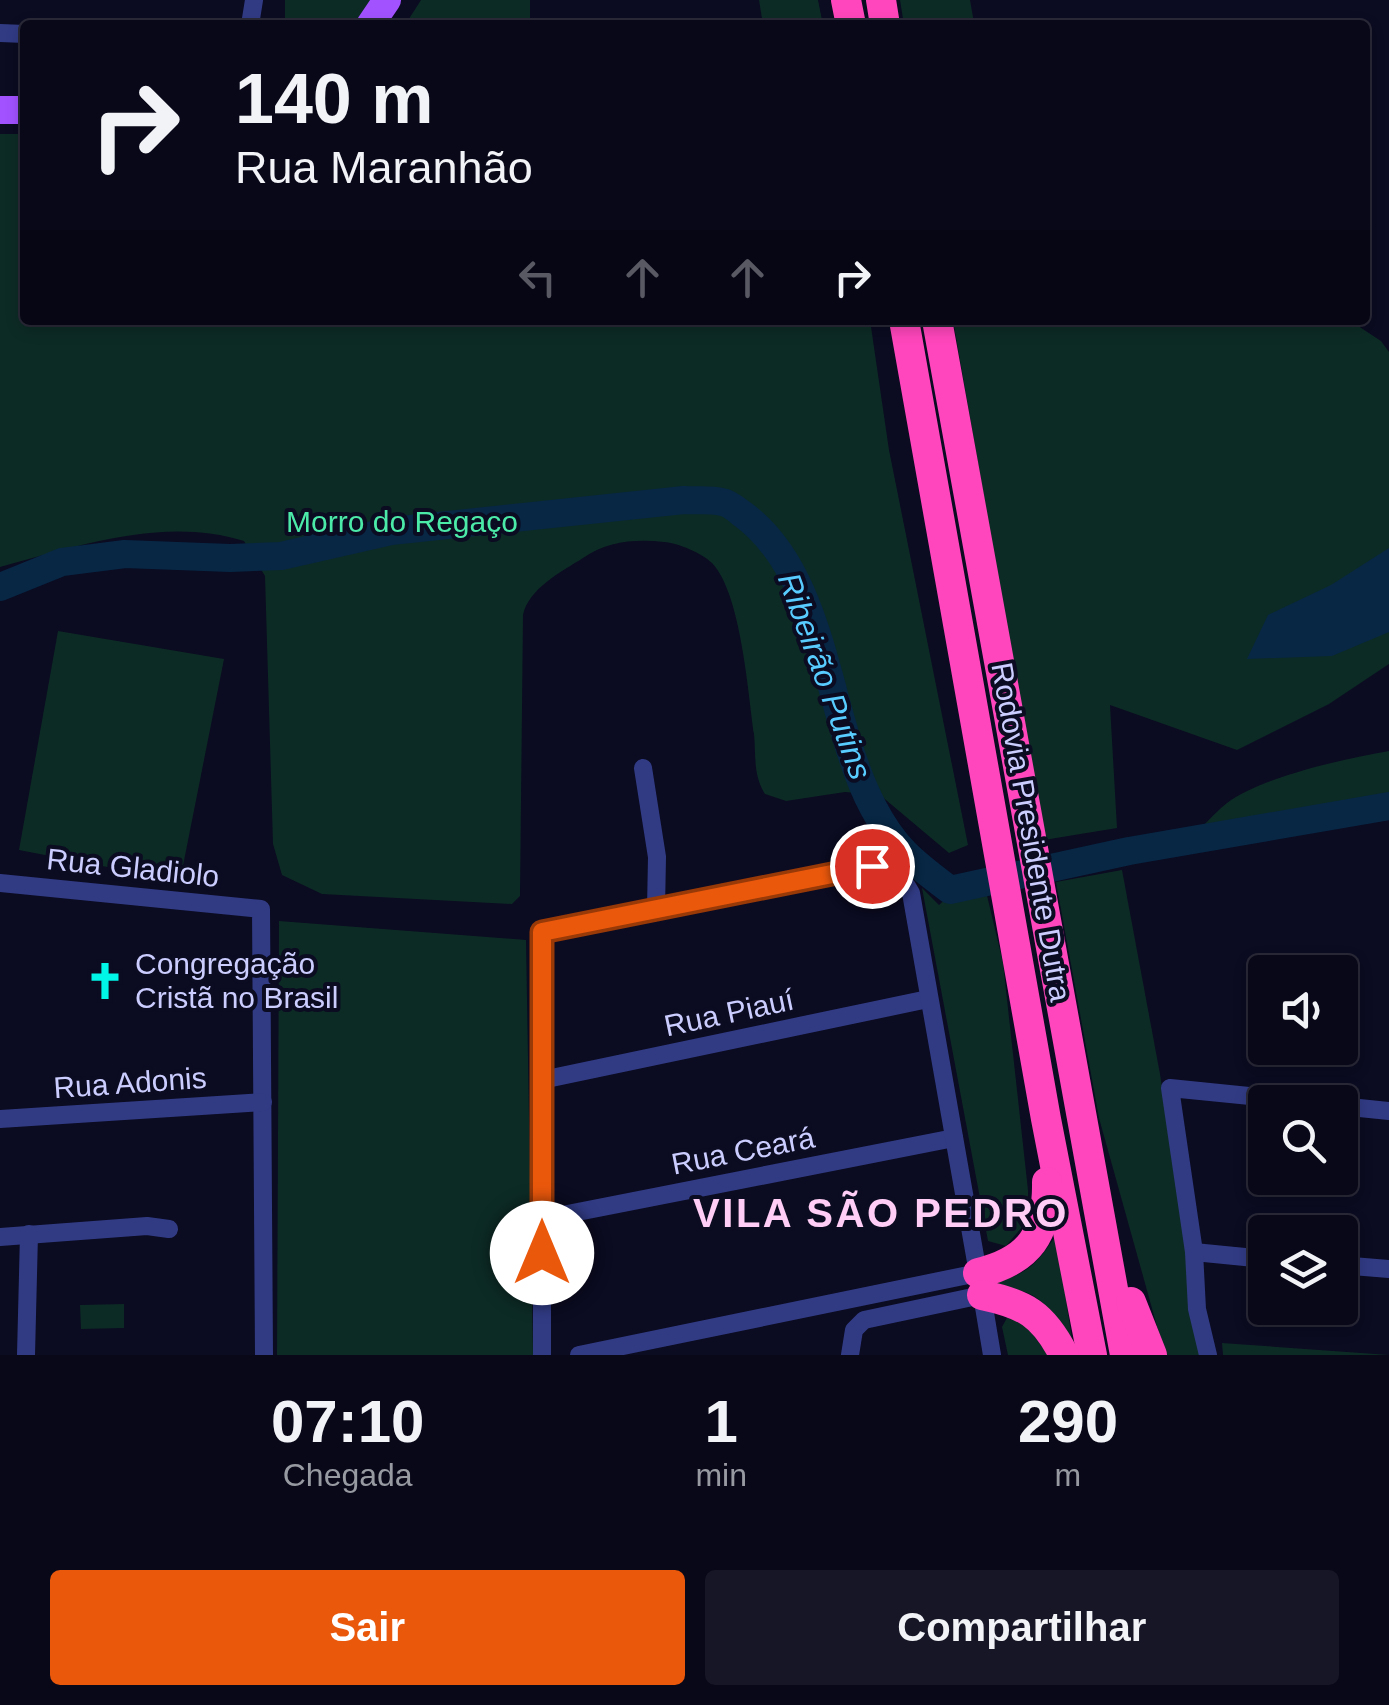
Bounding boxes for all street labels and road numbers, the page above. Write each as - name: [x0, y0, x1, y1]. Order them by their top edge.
- street label: Rodovia Presidente Dutra: [985, 660, 1078, 1004]
- street label: Rua Gladiolo: [45, 842, 221, 893]
- street label: Rua Piauí: [661, 983, 797, 1042]
- street label: Rua Adonis: [52, 1061, 208, 1104]
- street label: Rua Ceará: [669, 1120, 818, 1181]

